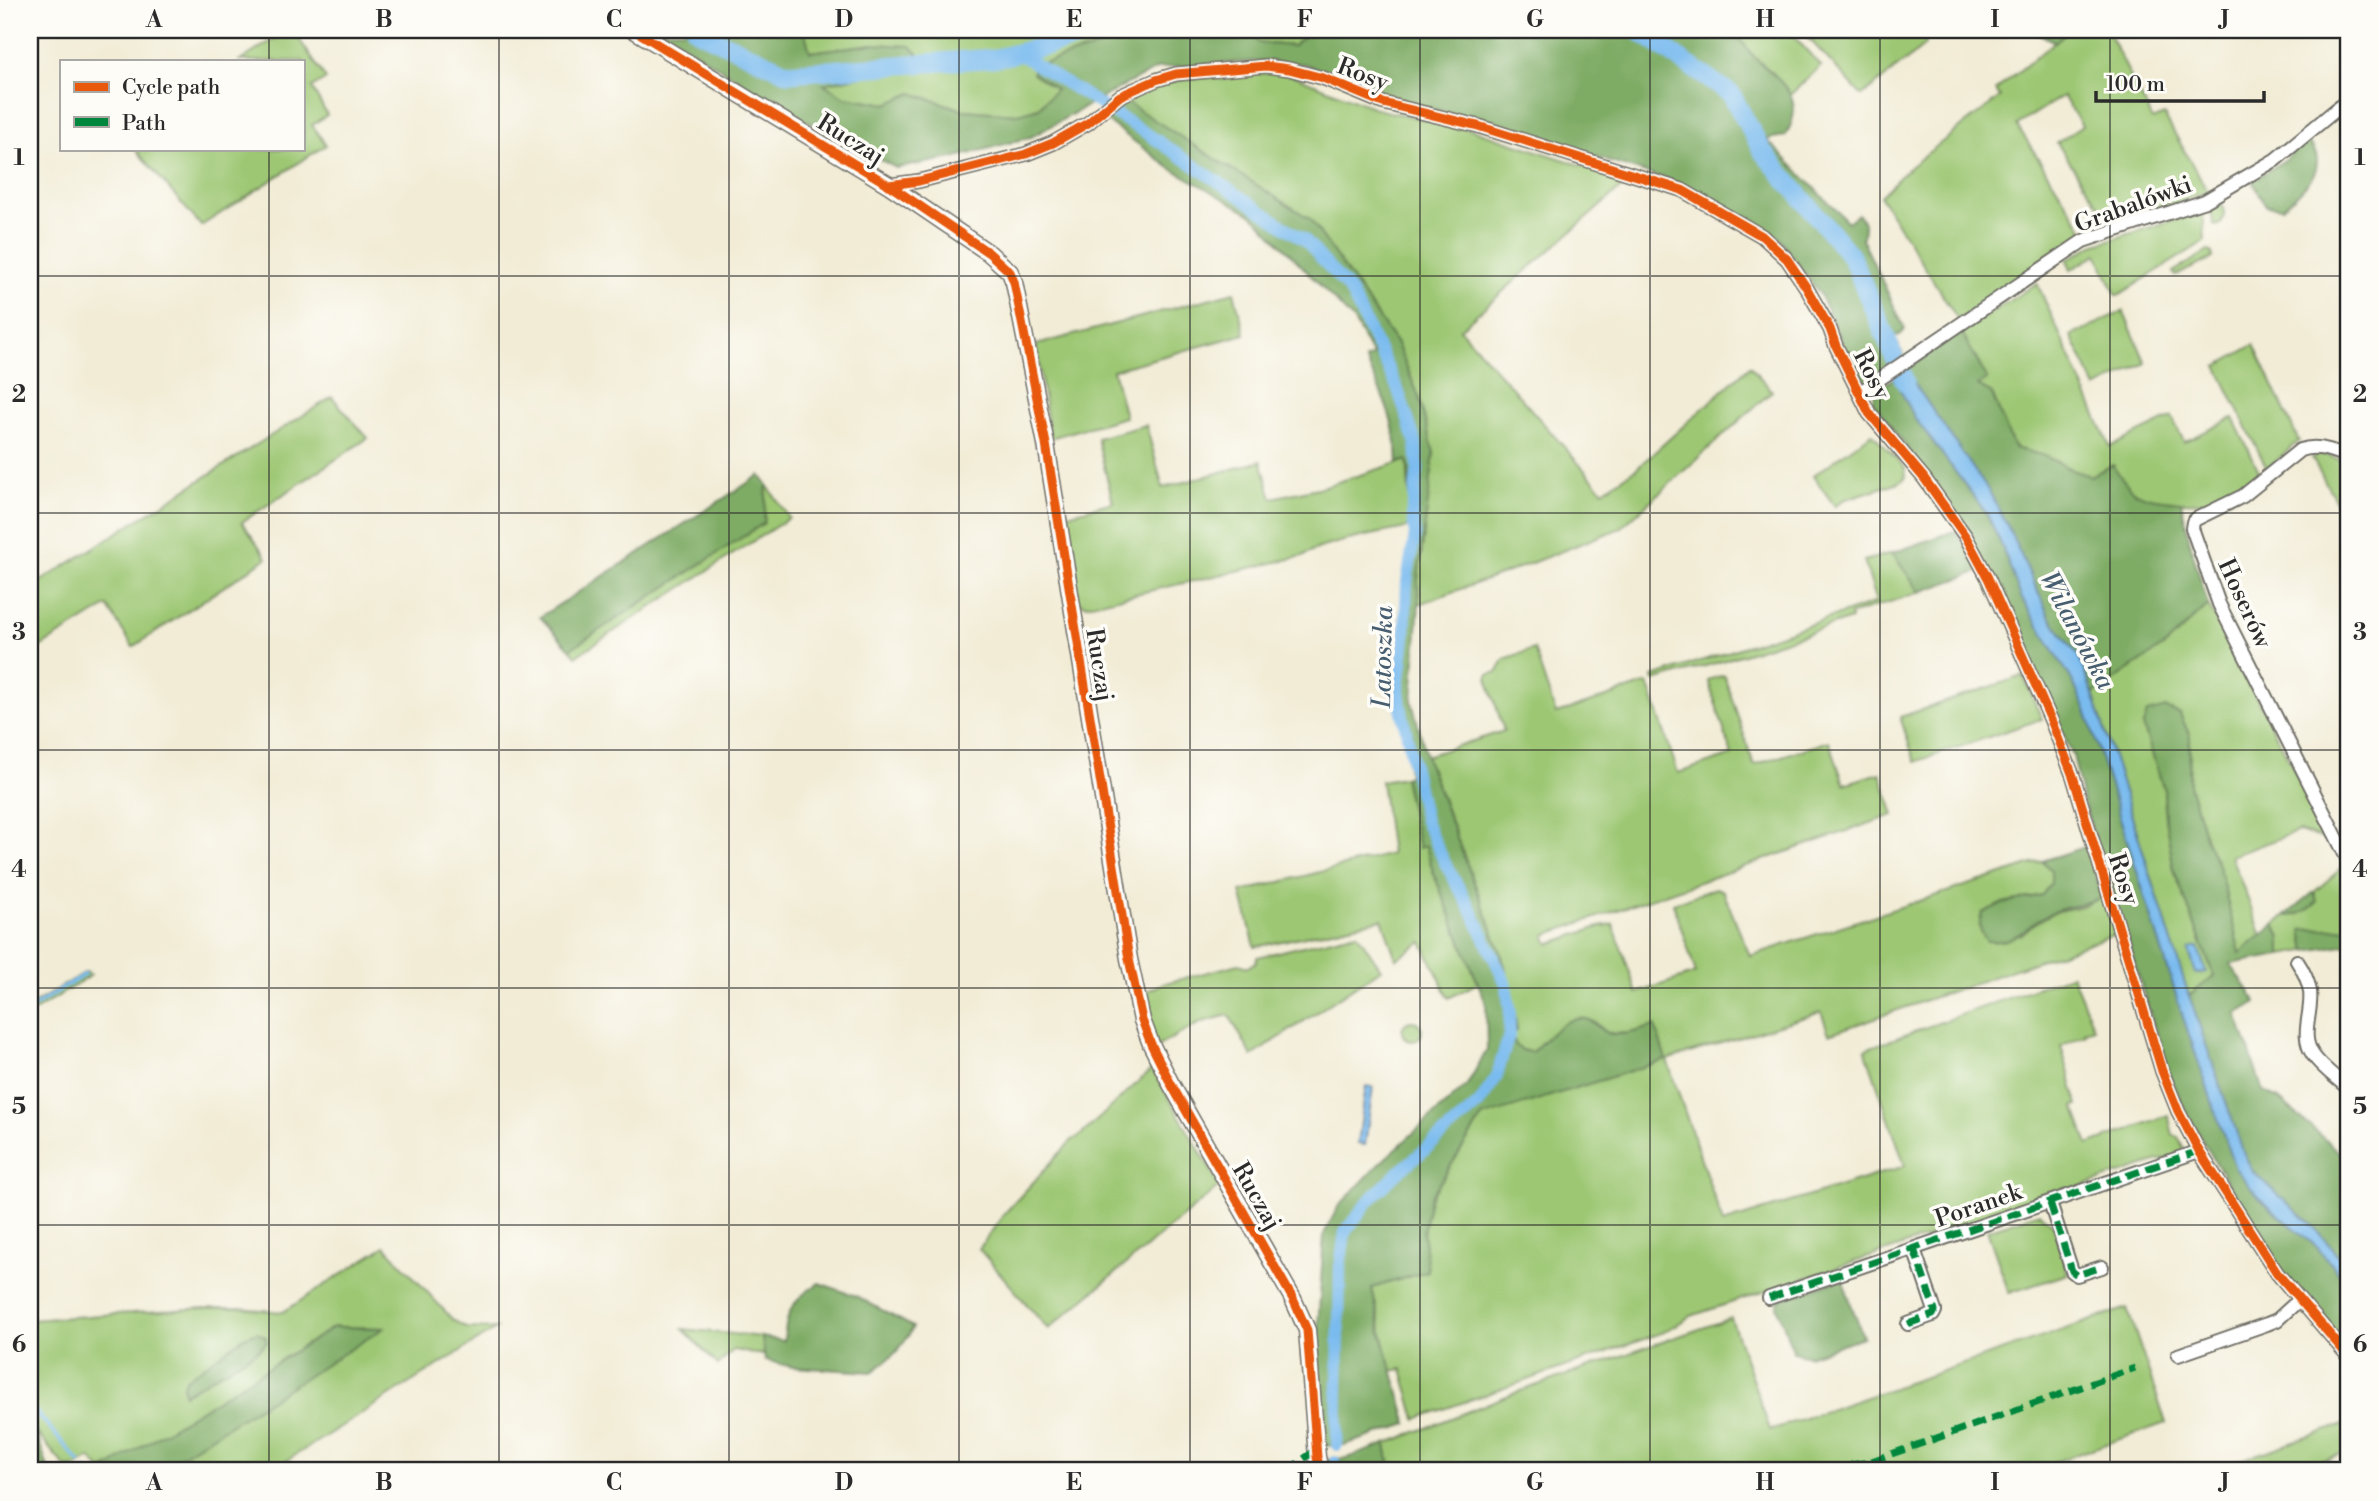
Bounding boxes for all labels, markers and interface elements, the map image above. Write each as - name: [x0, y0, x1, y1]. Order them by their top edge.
- text: A: [145, 6, 163, 34]
- text: B: [375, 6, 393, 34]
- text: C: [606, 6, 622, 34]
- text: D: [835, 6, 853, 34]
- text: E: [1066, 6, 1082, 34]
- text: F: [1297, 6, 1313, 34]
- text: G: [1526, 6, 1544, 34]
- text: H: [1756, 6, 1775, 34]
- text: I: [1991, 6, 2000, 34]
- text: J: [2218, 6, 2230, 34]
- street label: Rosy: [1333, 52, 1393, 98]
- legend: [60, 60, 304, 150]
- scale bar: [2096, 60, 2264, 104]
- text: 100 m: [2106, 72, 2165, 98]
- text: Cycle path: [122, 75, 221, 101]
- street label: Ruczaj: [811, 108, 890, 172]
- text: Path: [122, 111, 167, 137]
- text: 1: [13, 144, 25, 172]
- text: 1: [2354, 144, 2366, 172]
- street label: Grabalówki: [2070, 170, 2196, 240]
- street label: Rosy: [1846, 344, 1897, 405]
- text: 2: [12, 381, 26, 409]
- text: 2: [2353, 381, 2367, 409]
- street label: Hoserów: [2210, 554, 2278, 654]
- water label: Wilanówka: [2033, 566, 2122, 696]
- water label: Latoszka: [1366, 605, 1400, 709]
- text: 3: [12, 619, 26, 647]
- text: 3: [2353, 619, 2367, 647]
- street label: Ruczaj: [1078, 626, 1120, 704]
- street label: Rosy: [2101, 850, 2146, 909]
- text: 4: [11, 856, 27, 884]
- text: 4: [2352, 856, 2368, 884]
- text: 5: [12, 1093, 26, 1121]
- text: 5: [2353, 1093, 2367, 1121]
- street label: Ruczaj: [1225, 1157, 1288, 1236]
- street label: Poranek: [1931, 1177, 2027, 1235]
- text: 6: [12, 1331, 26, 1359]
- text: 6: [2353, 1331, 2367, 1359]
- text: A: [145, 1469, 163, 1497]
- text: B: [375, 1469, 393, 1497]
- text: C: [606, 1469, 622, 1497]
- text: D: [835, 1469, 853, 1497]
- text: E: [1066, 1469, 1082, 1497]
- text: F: [1297, 1469, 1313, 1497]
- text: G: [1526, 1469, 1544, 1497]
- text: H: [1756, 1469, 1775, 1497]
- text: I: [1991, 1469, 2000, 1497]
- text: J: [2218, 1469, 2230, 1497]

